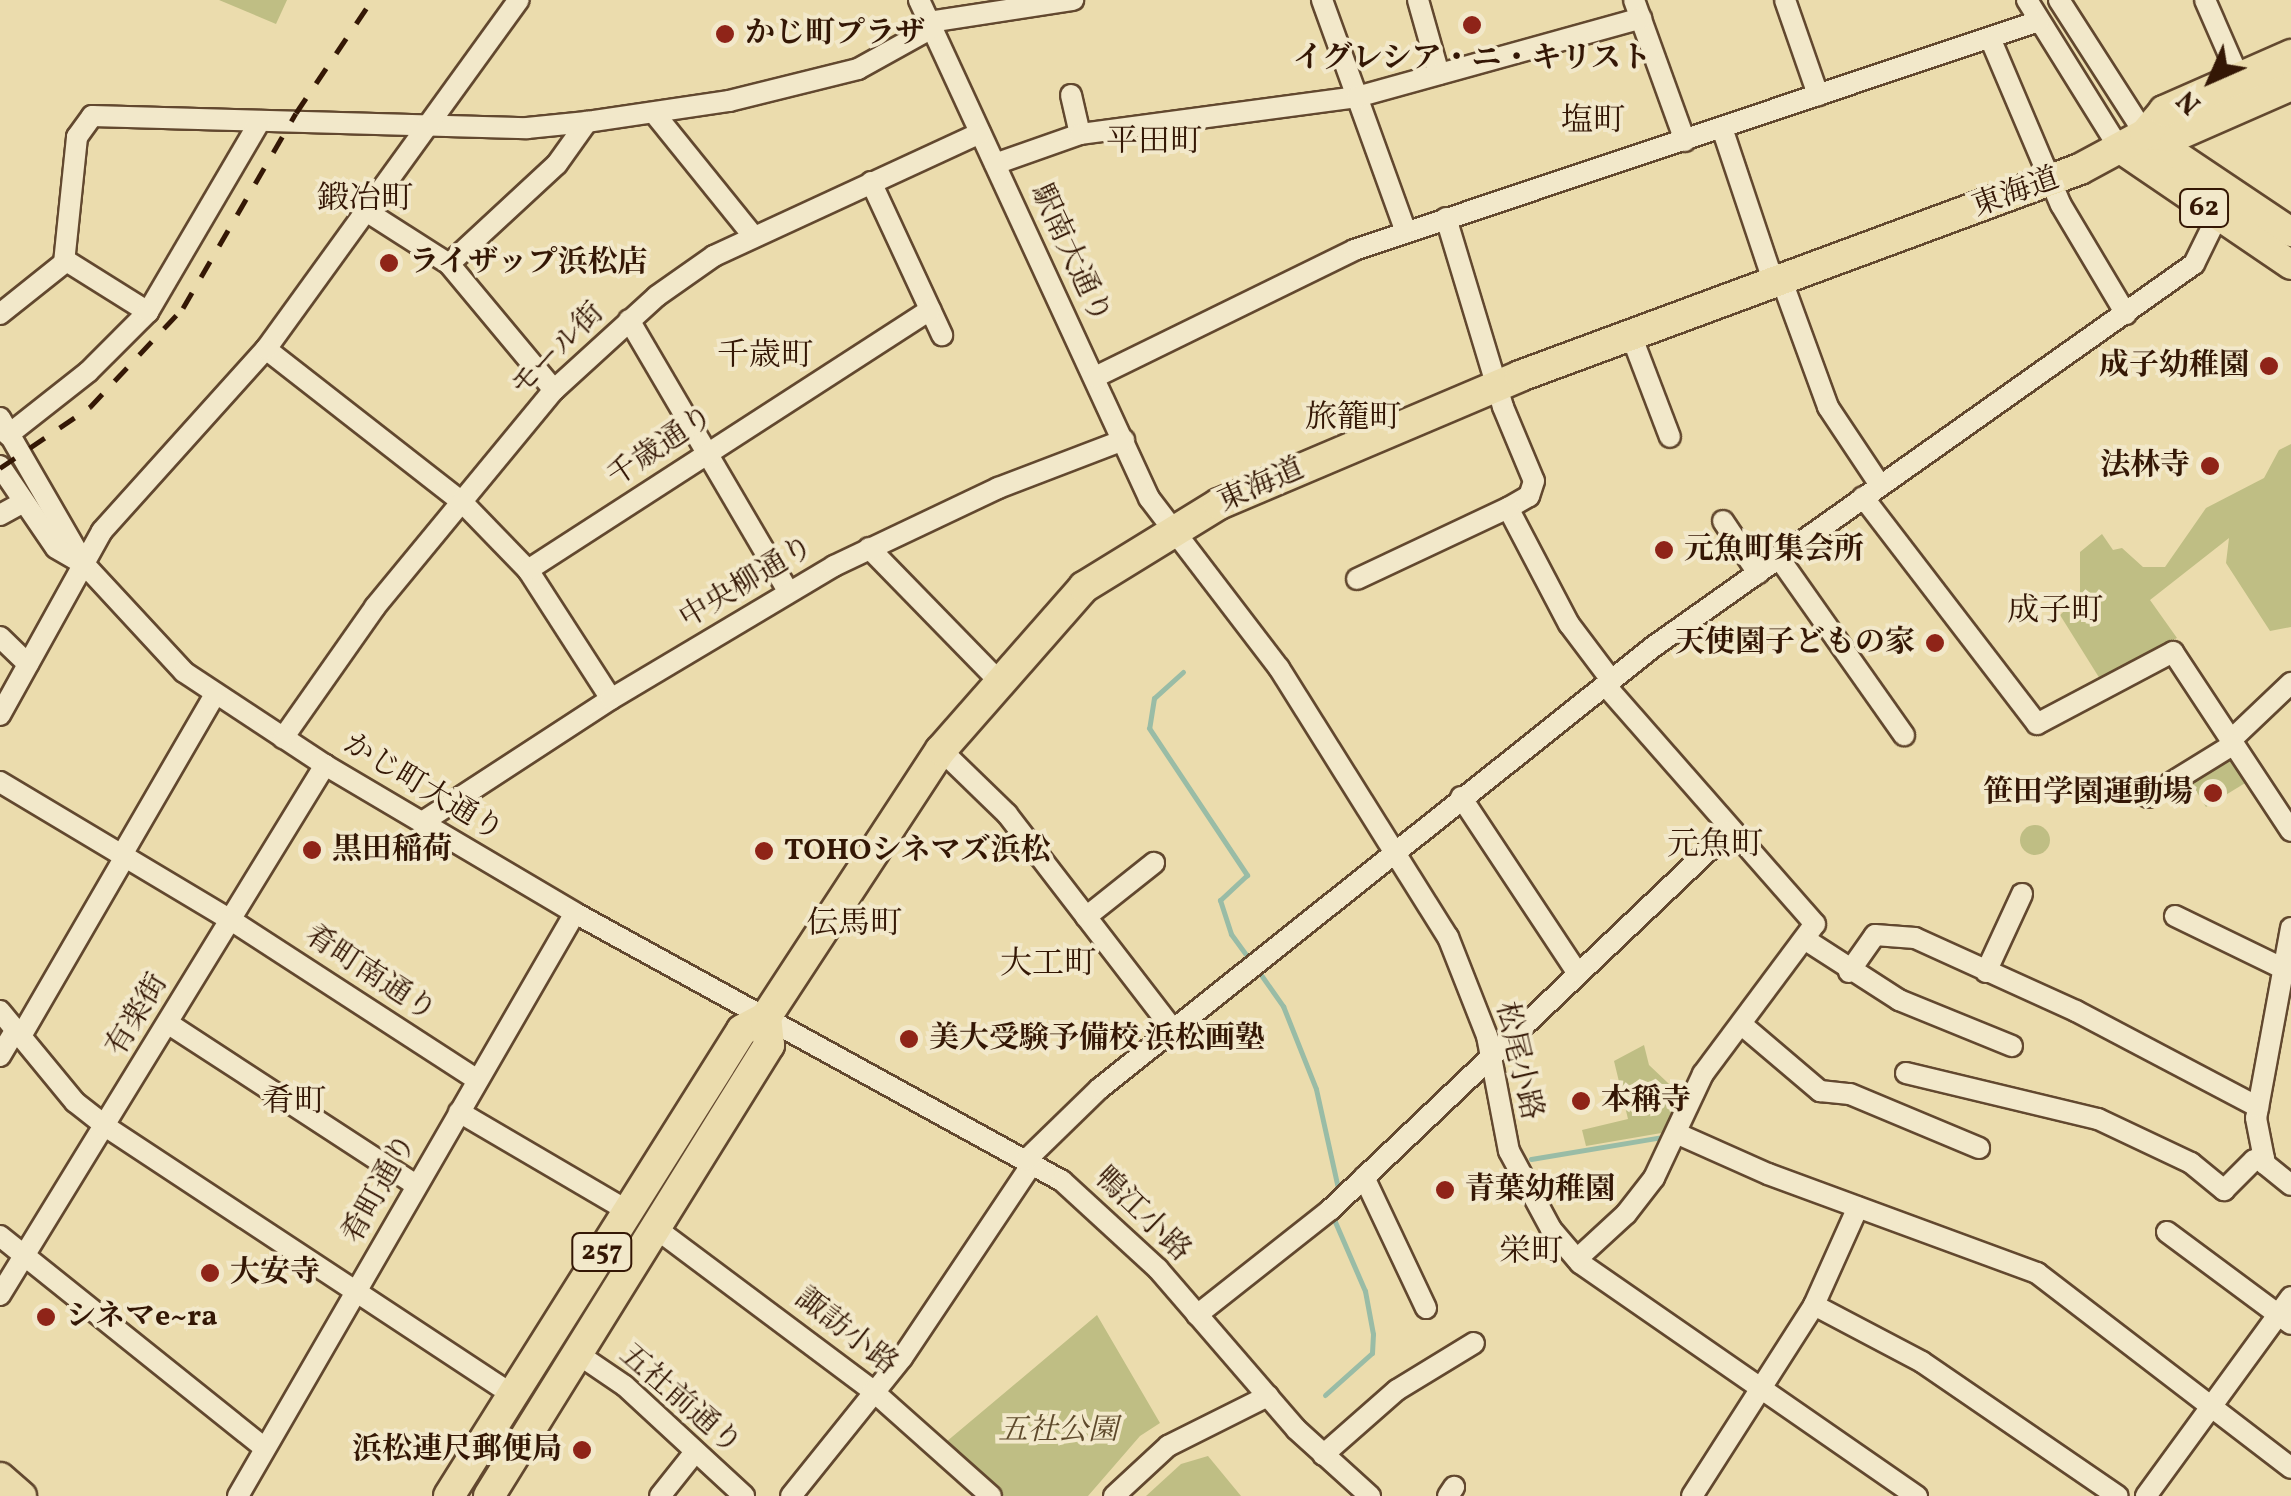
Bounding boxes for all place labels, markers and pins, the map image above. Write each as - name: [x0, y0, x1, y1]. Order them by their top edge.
- marker: イグレシア・ニ・キリスト: [1461, 14, 1483, 36]
- place label: かじ町プラザ: [745, 16, 925, 52]
- marker: かじ町プラザ: [714, 23, 736, 45]
- place label: イグレシア・ニ・キリスト: [1292, 41, 1652, 77]
- place label: ライザップ浜松店: [409, 245, 649, 281]
- marker: ライザップ浜松店: [378, 252, 400, 274]
- place label: 成子幼稚園: [2099, 348, 2249, 384]
- marker: 成子幼稚園: [2258, 355, 2280, 377]
- place label: 法林寺: [2100, 448, 2190, 484]
- marker: 法林寺: [2199, 455, 2221, 477]
- place label: 元魚町集会所: [1684, 532, 1864, 568]
- marker: 元魚町集会所: [1653, 539, 1675, 561]
- place label: 天使園子どもの家: [1675, 625, 1915, 661]
- marker: 天使園子どもの家: [1924, 632, 1946, 654]
- place label: 笹田学園運動場: [1983, 775, 2193, 811]
- marker: 笹田学園運動場: [2202, 782, 2224, 804]
- place label: 黒田稲荷: [332, 832, 452, 868]
- place label: TOHOシネマズ浜松: [784, 833, 1051, 869]
- marker: 黒田稲荷: [301, 839, 323, 861]
- marker: TOHOシネマズ浜松: [753, 840, 775, 862]
- place label: 美大受験予備校 浜松画塾: [929, 1021, 1265, 1057]
- marker: 美大受験予備校 浜松画塾: [898, 1028, 920, 1050]
- place label: 本稱寺: [1601, 1083, 1691, 1119]
- marker: 本稱寺: [1570, 1090, 1592, 1112]
- place label: 青葉幼稚園: [1465, 1172, 1615, 1208]
- marker: 青葉幼稚園: [1434, 1179, 1456, 1201]
- place label: 大安寺: [230, 1255, 320, 1291]
- marker: 大安寺: [199, 1262, 221, 1284]
- place label: シネマe~ra: [66, 1299, 218, 1335]
- marker: シネマe~ra: [35, 1306, 57, 1328]
- place label: 浜松連尺郵便局: [352, 1432, 562, 1468]
- marker: 浜松連尺郵便局: [571, 1439, 593, 1461]

